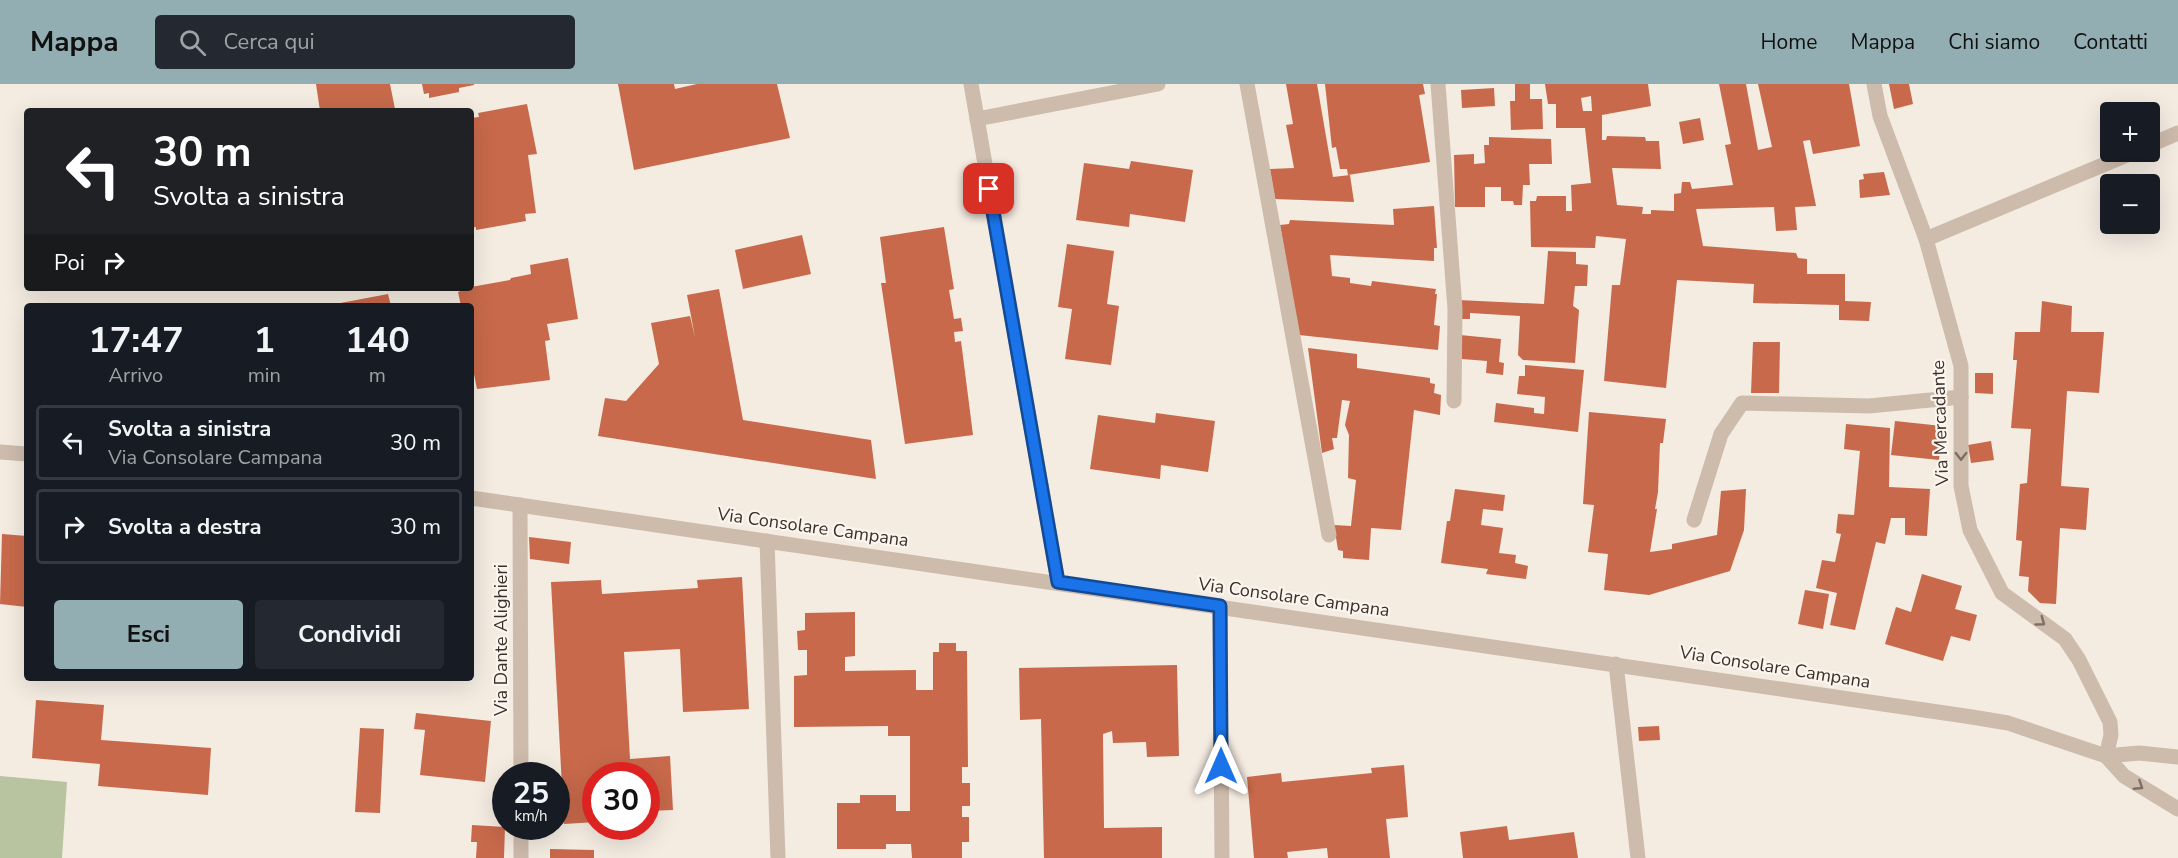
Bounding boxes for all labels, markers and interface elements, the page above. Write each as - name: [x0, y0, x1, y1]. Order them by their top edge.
- search box: [155, 15, 575, 69]
- text: Mappa: [30, 23, 119, 61]
- icon: search: [176, 26, 209, 59]
- text: Cerca qui: [224, 27, 315, 57]
- text: Home: [1761, 28, 1817, 56]
- text: Mappa: [1850, 28, 1915, 56]
- text: Chi siamo: [1948, 28, 2040, 56]
- text: Contatti: [2073, 28, 2148, 56]
- map controls: [2100, 102, 2160, 234]
- button: +: [2100, 102, 2160, 162]
- text: 30 m: [153, 124, 252, 181]
- icon: left: [54, 132, 132, 210]
- pin: [963, 163, 1014, 214]
- icon: arrive: [972, 172, 1005, 205]
- button: −: [2100, 174, 2160, 234]
- text: Svolta a sinistra: [153, 178, 345, 215]
- icon: right: [97, 246, 130, 279]
- text: Poi: [54, 248, 85, 278]
- text: 17:47: [88, 316, 184, 365]
- text: 1: [253, 316, 275, 365]
- text: 140: [345, 316, 410, 365]
- street label: Via Mercadante: [1926, 360, 1954, 487]
- text: Arrivo: [108, 362, 163, 389]
- text: min: [248, 362, 281, 389]
- text: m: [369, 362, 386, 389]
- text: Svolta a sinistra: [108, 414, 271, 444]
- icon: left: [57, 426, 90, 459]
- text: 30 m: [390, 428, 441, 458]
- text: Via Consolare Campana: [108, 444, 323, 471]
- one-way arrow: [1955, 451, 1967, 460]
- street label: Via Consolare Campana: [715, 502, 910, 552]
- icon: right: [57, 510, 90, 543]
- text: Svolta a destra: [108, 512, 262, 542]
- text: 30 m: [390, 512, 441, 542]
- street label: Via Dante Alighieri: [489, 564, 513, 717]
- street label: Via Consolare Campana: [1196, 572, 1391, 622]
- button: Esci: [54, 600, 243, 669]
- button: Condividi: [255, 600, 444, 669]
- one-way arrow: [2035, 615, 2046, 626]
- street label: Via Consolare Campana: [1677, 640, 1872, 694]
- position arrow: [1189, 734, 1253, 798]
- speed limit sign: 30: [582, 762, 660, 840]
- text: 25: [513, 773, 549, 814]
- one-way arrow: [2132, 779, 2143, 790]
- text: km/h: [514, 806, 548, 826]

